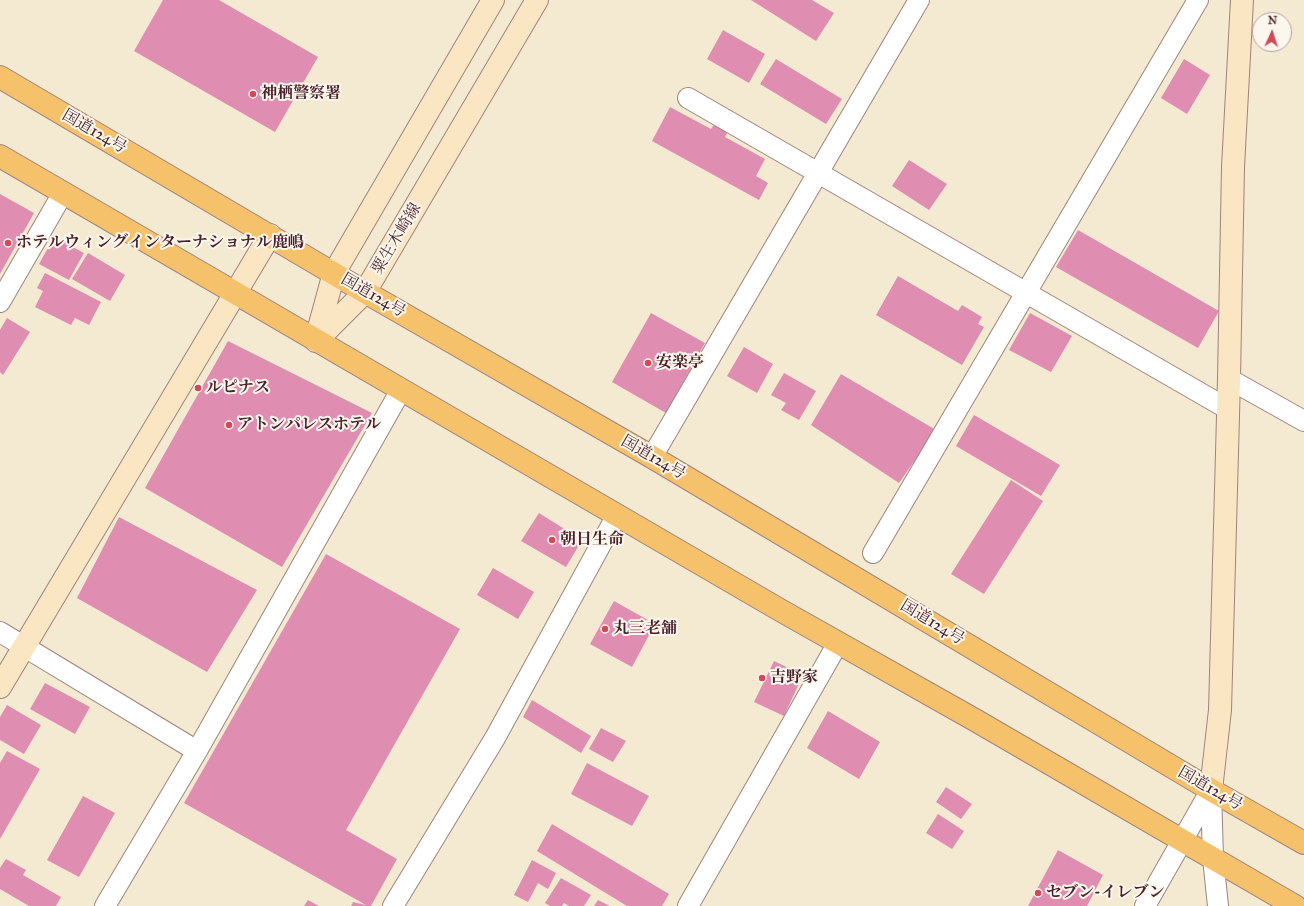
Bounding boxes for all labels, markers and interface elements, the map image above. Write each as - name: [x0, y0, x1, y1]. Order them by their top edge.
- north arrow: [1252, 12, 1292, 52]
- text: N: [1268, 14, 1278, 27]
- place label: 神栖警察署: [261, 84, 341, 104]
- marker: 神栖警察署: [248, 89, 258, 99]
- street label: 国道124号: [58, 106, 130, 158]
- street label: 粟生木崎線: [368, 200, 426, 278]
- place label: ホテルウィングインターナショナル鹿嶋: [16, 233, 304, 253]
- marker: ホテルウィングインターナショナル鹿嶋: [3, 238, 13, 248]
- street label: 国道124号: [337, 270, 409, 322]
- place label: 安楽亭: [656, 353, 704, 373]
- marker: 安楽亭: [643, 358, 653, 368]
- place label: ルピナス: [206, 378, 270, 398]
- marker: ルピナス: [193, 383, 203, 393]
- place label: アトンパレスホテル: [237, 415, 381, 435]
- marker: アトンパレスホテル: [224, 420, 234, 430]
- street label: 国道124号: [617, 432, 689, 484]
- place label: 朝日生命: [560, 530, 624, 550]
- marker: 朝日生命: [547, 535, 557, 545]
- street label: 国道124号: [897, 596, 967, 650]
- place label: 丸三老舗: [613, 619, 677, 639]
- marker: 丸三老舗: [600, 624, 610, 634]
- place label: 吉野家: [770, 668, 818, 688]
- marker: 吉野家: [757, 673, 767, 683]
- street label: 国道124号: [1174, 763, 1246, 815]
- place label: セブン-イレブン: [1046, 883, 1165, 903]
- marker: セブン-イレブン: [1033, 888, 1043, 898]

